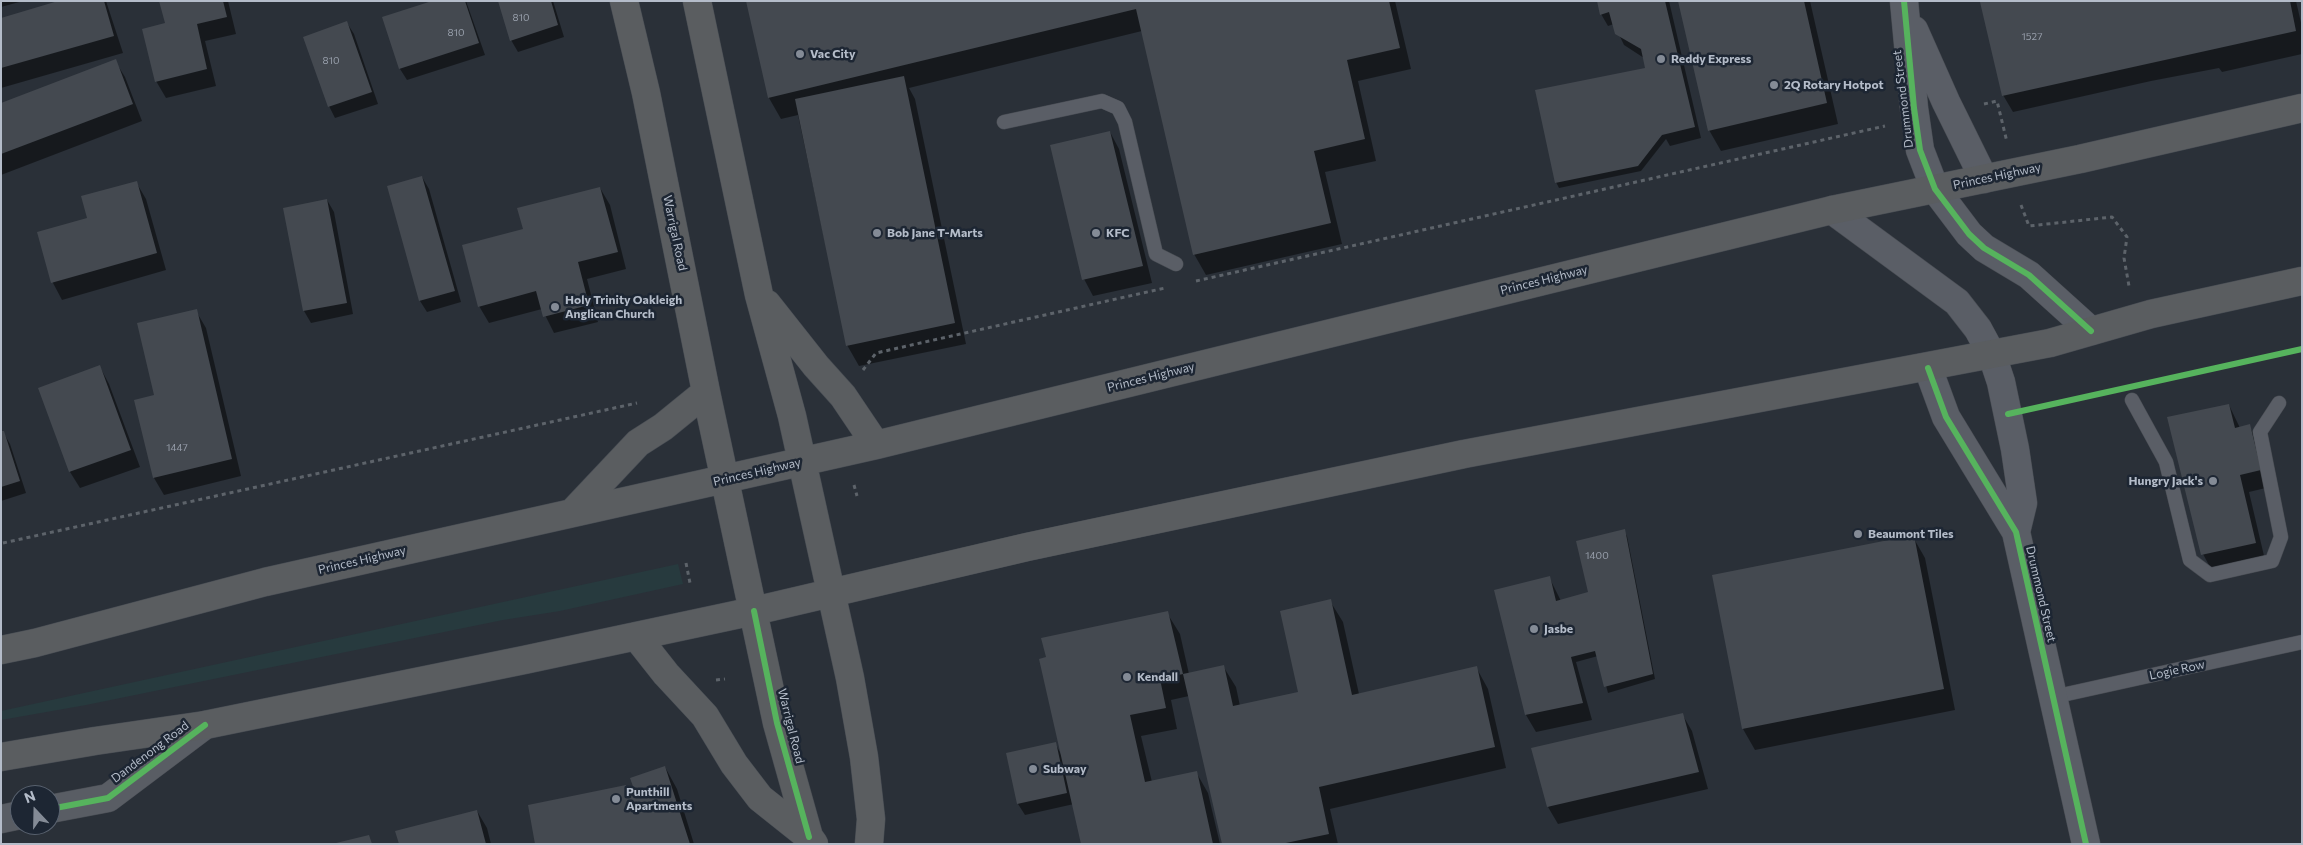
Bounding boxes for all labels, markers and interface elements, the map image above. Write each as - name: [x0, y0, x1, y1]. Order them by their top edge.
- house number: 810: [513, 12, 529, 24]
- house number: 810: [448, 27, 464, 39]
- house number: 1527: [2022, 31, 2042, 43]
- place label: Vac City: [810, 47, 855, 61]
- marker: Vac City: [794, 48, 806, 60]
- street label: Drummond Street: [1890, 49, 1916, 149]
- place label: Reddy Express: [1671, 52, 1751, 66]
- marker: Reddy Express: [1655, 53, 1667, 65]
- house number: 810: [323, 55, 339, 67]
- place label: 2Q Rotary Hotpot: [1784, 78, 1884, 92]
- marker: 2Q Rotary Hotpot: [1768, 79, 1780, 91]
- street label: Princes Highway: [1952, 160, 2042, 192]
- street label: Warrigal Road: [660, 194, 690, 272]
- place label: Bob Jane T-Marts: [887, 226, 983, 240]
- place label: KFC: [1106, 226, 1130, 240]
- marker: Bob Jane T-Marts: [871, 227, 883, 239]
- marker: KFC: [1090, 227, 1102, 239]
- street label: Princes Highway: [1499, 262, 1589, 298]
- place label: Holy Trinity Oakleigh Anglican Church: [565, 293, 682, 321]
- marker: Holy Trinity Oakleigh Anglican Church: [549, 301, 561, 313]
- street label: Princes Highway: [1106, 359, 1196, 395]
- house number: 1447: [166, 442, 188, 454]
- street label: Princes Highway: [712, 455, 802, 489]
- place label: Hungry Jack's: [2129, 474, 2203, 488]
- marker: Hungry Jack's: [2207, 475, 2219, 487]
- place label: Beaumont Tiles: [1868, 527, 1954, 541]
- marker: Beaumont Tiles: [1852, 528, 1864, 540]
- street label: Princes Highway: [317, 543, 407, 577]
- street label: Drummond Street: [2023, 544, 2059, 644]
- house number: 1400: [1585, 550, 1609, 562]
- place label: Jasbe: [1544, 622, 1573, 636]
- marker: Jasbe: [1528, 623, 1540, 635]
- street label: Logie Row: [2148, 657, 2206, 683]
- place label: Kendall: [1137, 670, 1178, 684]
- marker: Kendall: [1121, 671, 1133, 683]
- street label: Warrigal Road: [775, 687, 807, 765]
- street label: Dandenong Road: [109, 718, 191, 786]
- place label: Subway: [1043, 762, 1087, 776]
- marker: Subway: [1027, 763, 1039, 775]
- north arrow: [10, 785, 60, 835]
- place label: Punthill Apartments: [626, 785, 692, 813]
- text: N: [22, 787, 38, 806]
- marker: Punthill Apartments: [610, 793, 622, 805]

